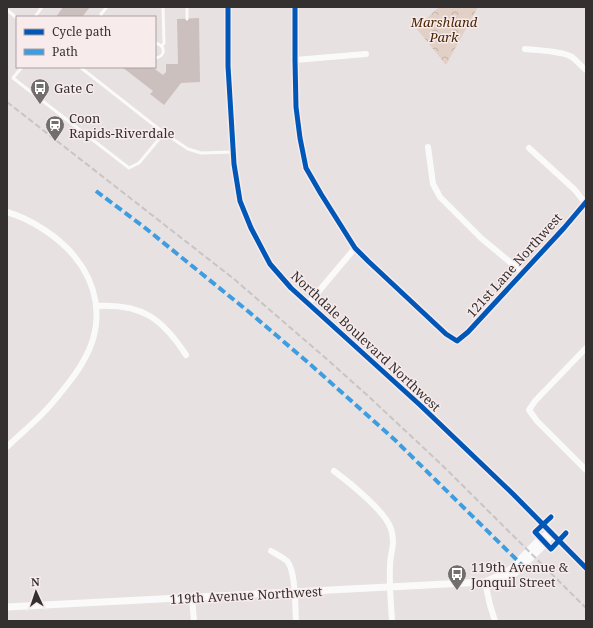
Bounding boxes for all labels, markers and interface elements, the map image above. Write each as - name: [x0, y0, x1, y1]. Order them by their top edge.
- park label: Marshland Park: [410, 13, 478, 46]
- legend: [16, 16, 156, 68]
- text: Cycle path: [52, 23, 112, 40]
- text: Path: [52, 43, 78, 60]
- bus stop icon: Gate C: [29, 77, 51, 105]
- place label: Gate C: [54, 79, 94, 97]
- place label: Coon Rapids-Riverdale: [69, 109, 174, 142]
- station icon: Coon Rapids-Riverdale: [44, 114, 66, 142]
- street label: 121st Lane Northwest: [462, 209, 566, 321]
- street label: Northdale Boulevard Northwest: [287, 267, 445, 416]
- place label: 119th Avenue & Jonquil Street: [470, 558, 569, 591]
- bus stop icon: 119th Avenue & Jonquil Street: [446, 563, 468, 591]
- north arrow: [16, 572, 56, 612]
- text: N: [31, 574, 41, 589]
- street label: 119th Avenue Northwest: [169, 582, 323, 608]

